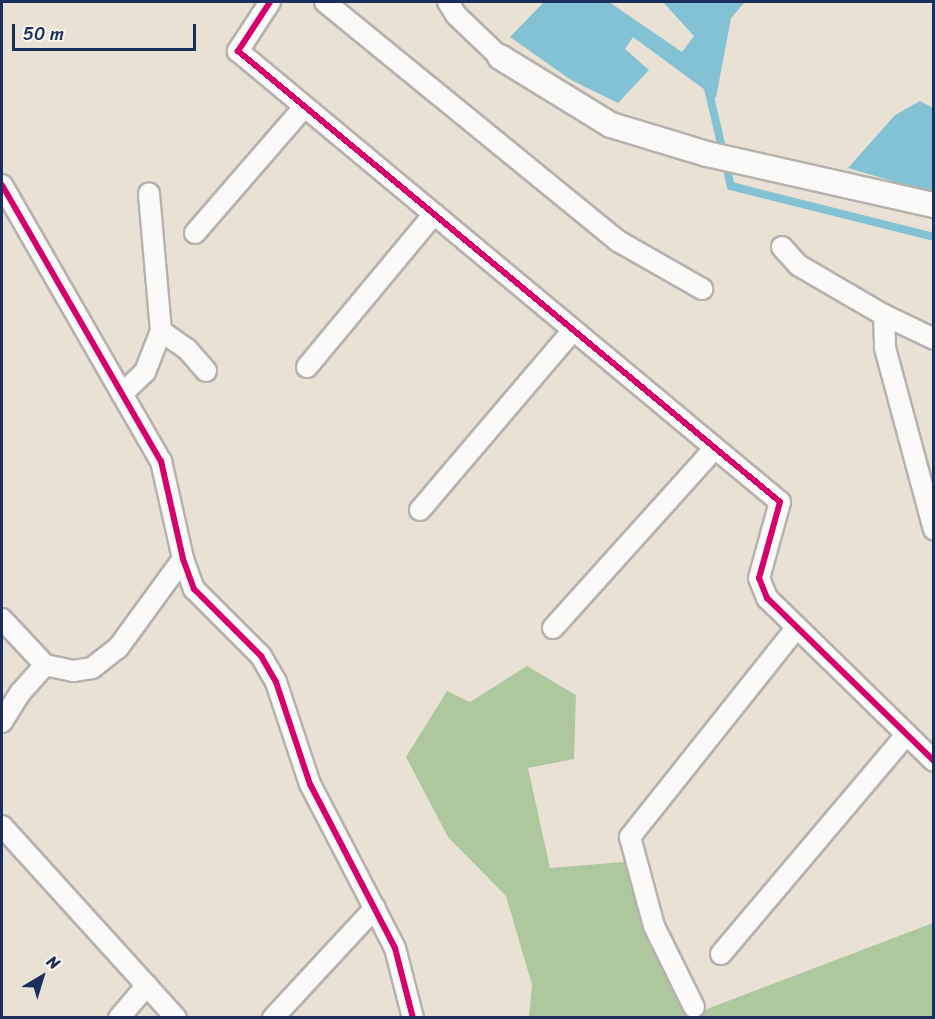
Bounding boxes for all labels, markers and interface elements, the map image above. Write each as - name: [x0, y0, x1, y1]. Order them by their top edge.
- scale bar: [15, 12, 200, 50]
- text: 50 m: [23, 18, 64, 50]
- north arrow: [12, 947, 72, 1007]
- text: N: [40, 948, 67, 977]

